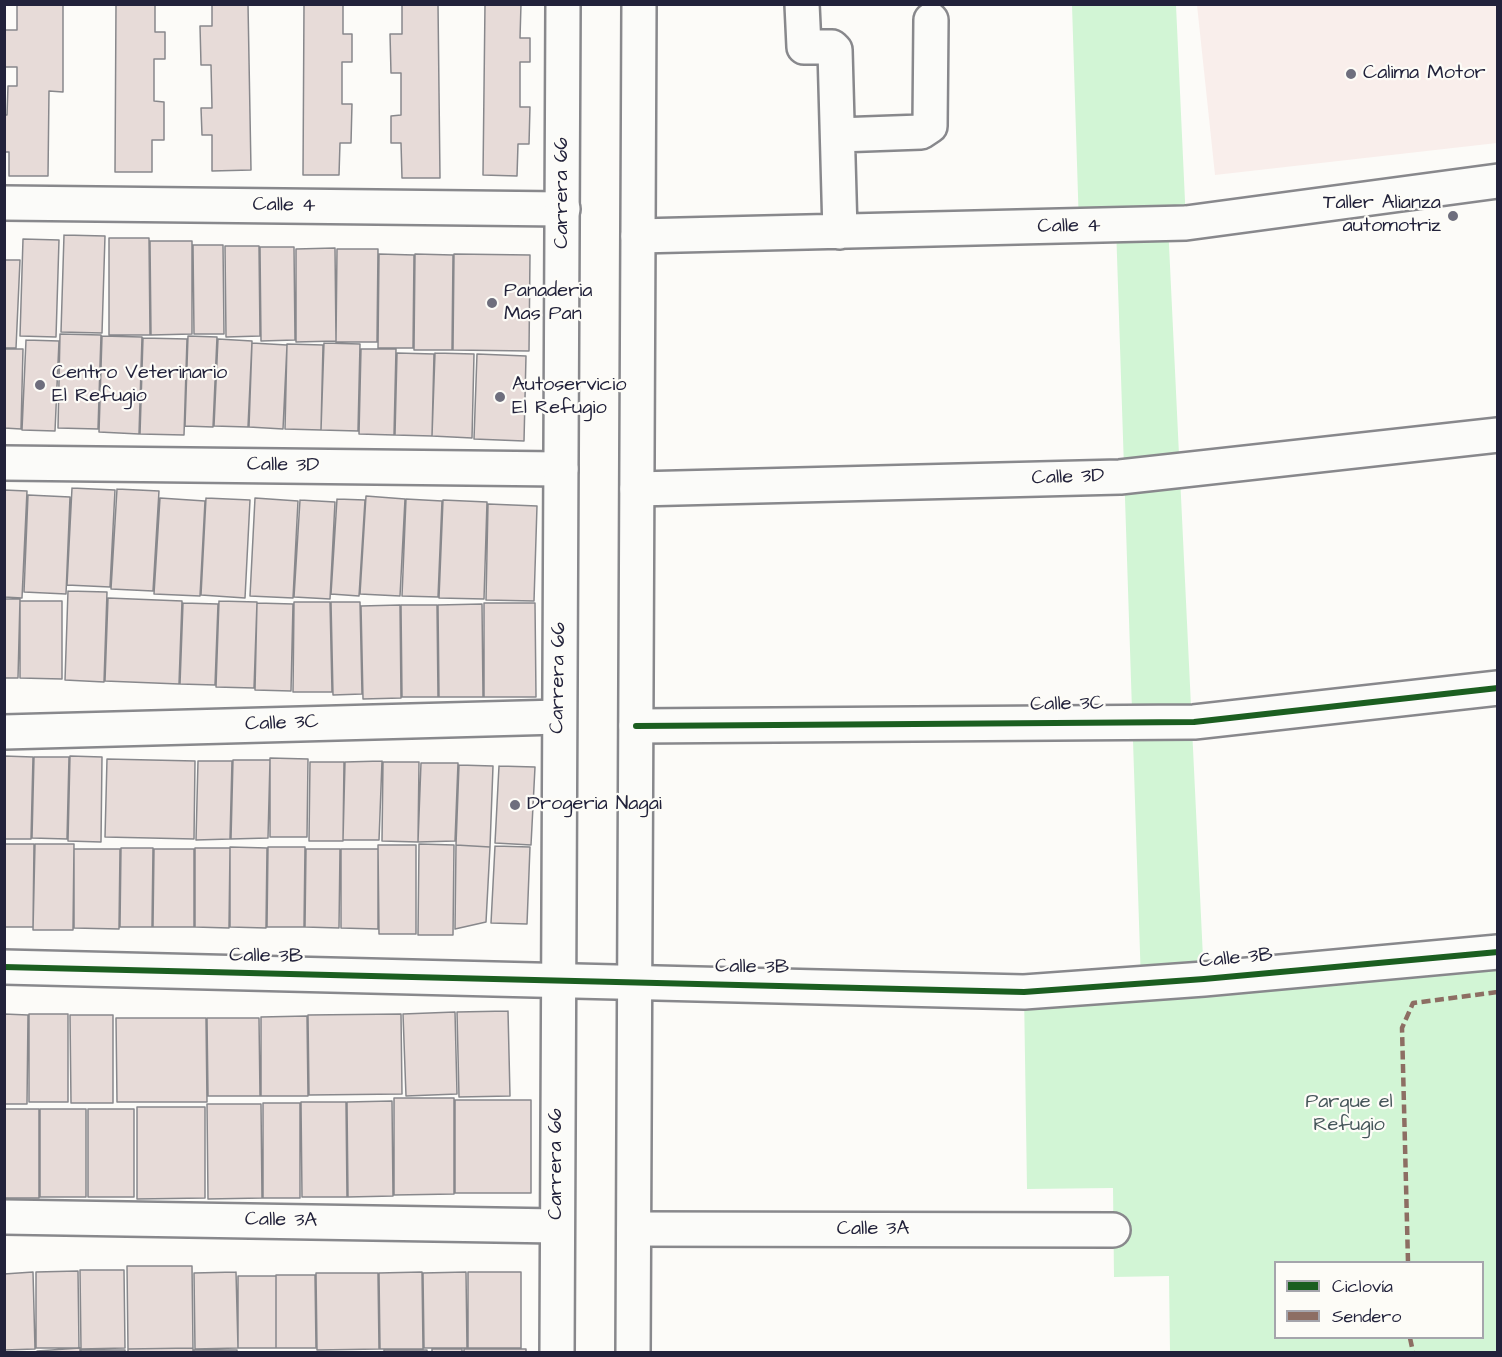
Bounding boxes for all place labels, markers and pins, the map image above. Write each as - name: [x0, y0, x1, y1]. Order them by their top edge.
- place label: Calima Motor: [1363, 62, 1485, 86]
- marker: Calima Motor: [1344, 67, 1358, 81]
- place label: Taller Alianza automotriz: [1323, 192, 1441, 239]
- marker: Taller Alianza automotriz: [1446, 209, 1460, 223]
- place label: Panaderia Mas Pan: [504, 280, 592, 327]
- marker: Panaderia Mas Pan: [485, 296, 499, 310]
- place label: Centro Veterinario El Refugio: [52, 362, 227, 409]
- place label: Autoservicio El Refugio: [512, 374, 627, 421]
- marker: Centro Veterinario El Refugio: [33, 378, 47, 392]
- marker: Autoservicio El Refugio: [493, 390, 507, 404]
- place label: Drogeria Nagai: [527, 793, 662, 817]
- marker: Drogeria Nagai: [508, 798, 522, 812]

